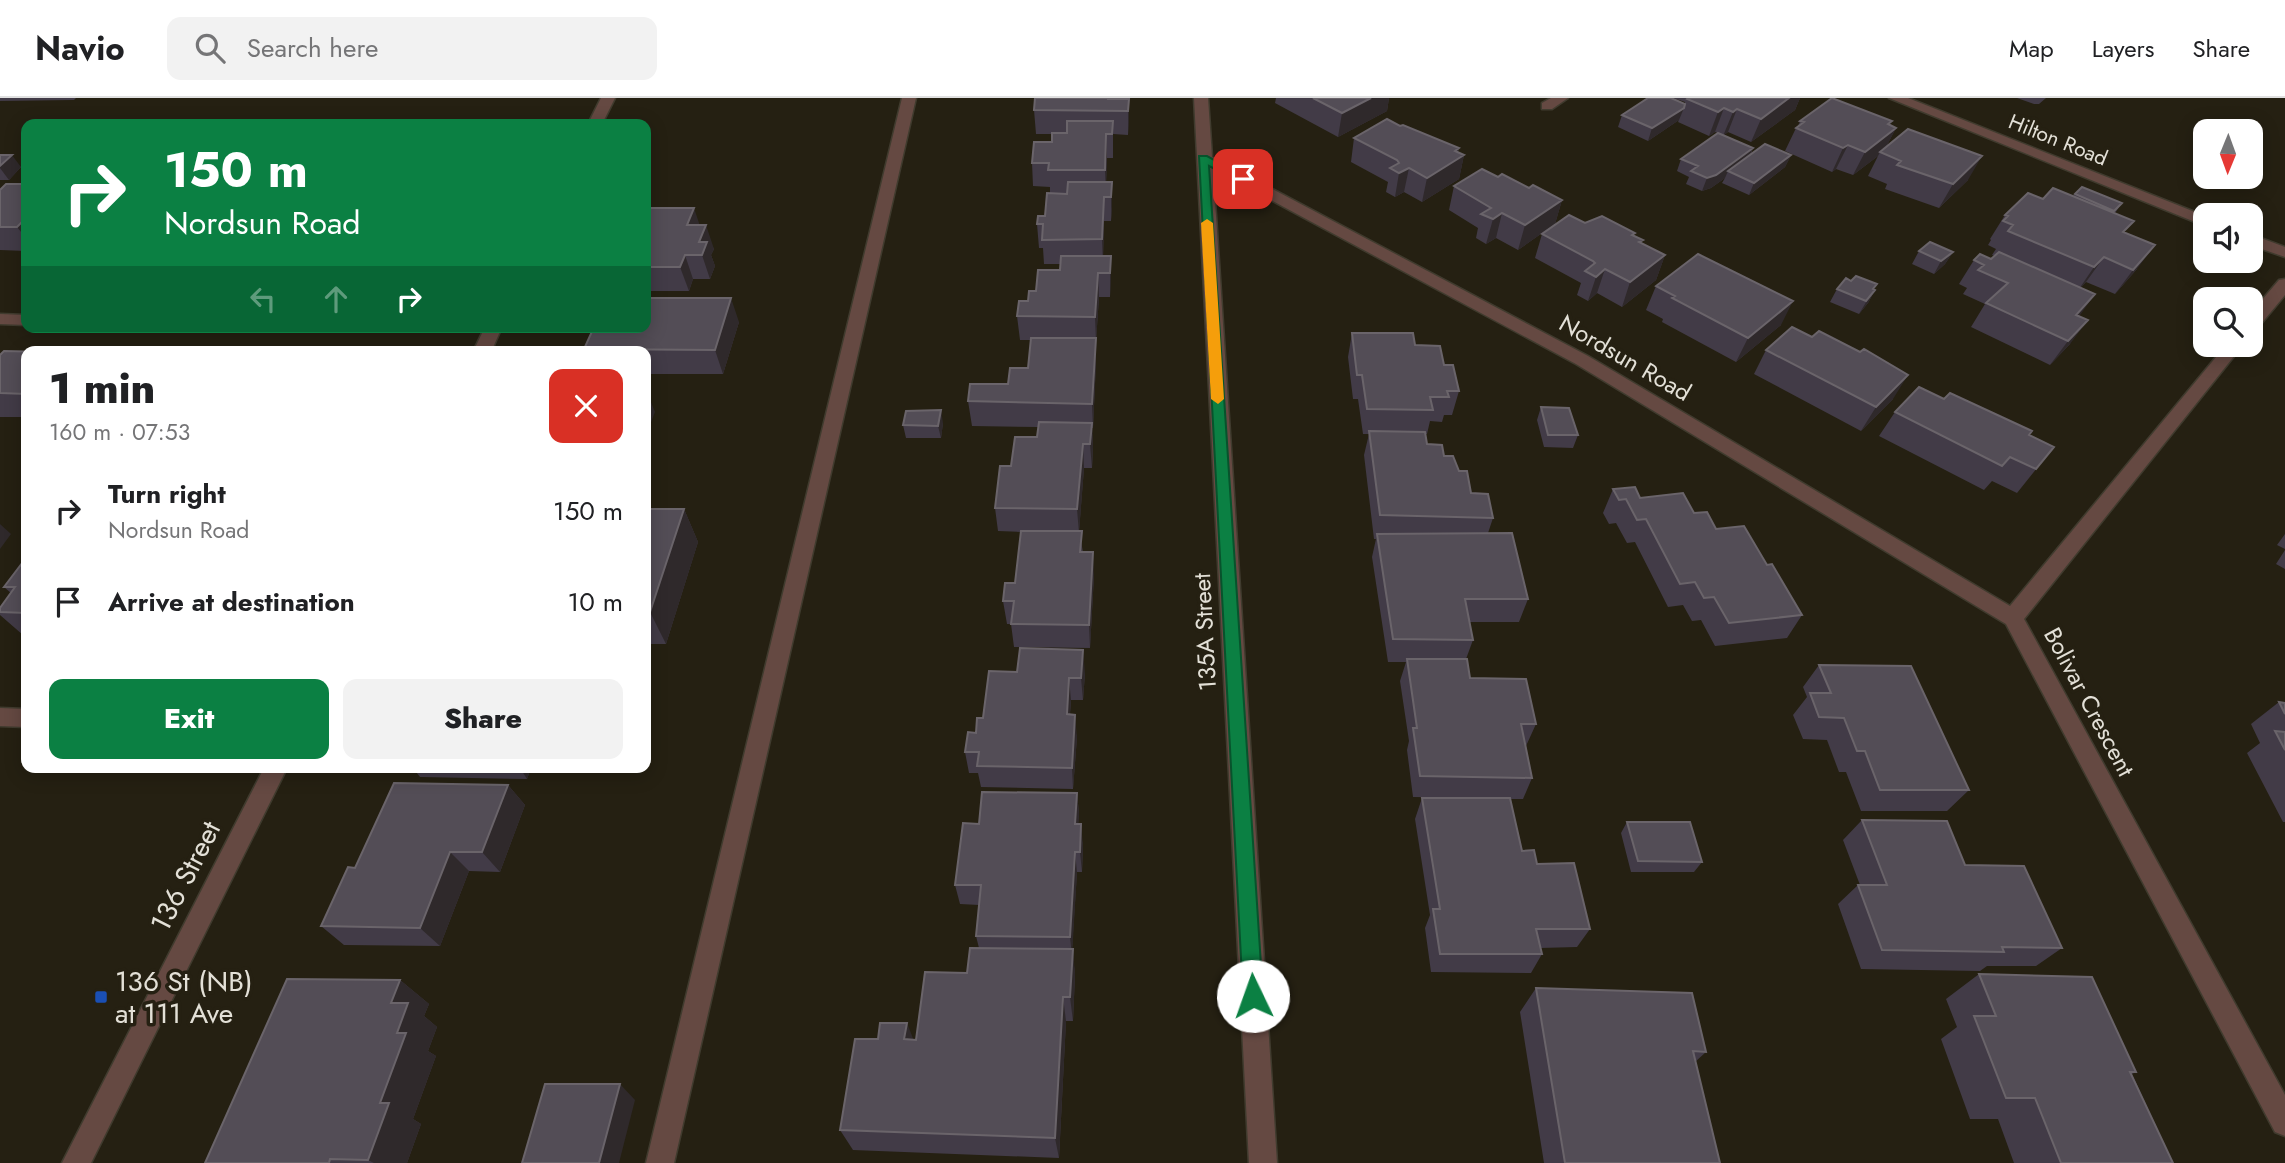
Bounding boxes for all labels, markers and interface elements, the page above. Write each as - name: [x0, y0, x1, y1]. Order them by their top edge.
- search box: [167, 17, 657, 80]
- text: Navio: [35, 25, 125, 72]
- icon: search: [191, 29, 229, 67]
- text: Search here: [247, 29, 378, 67]
- text: Map: [2009, 31, 2054, 66]
- text: Layers: [2092, 31, 2154, 66]
- text: Share: [2192, 31, 2250, 66]
- street label: Hilton Road: [2004, 107, 2112, 173]
- north arrow: [2193, 119, 2263, 189]
- map controls: [2193, 119, 2263, 357]
- text: 150 m: [164, 135, 308, 205]
- icon: right: [49, 147, 140, 238]
- pin: [1213, 149, 1273, 209]
- icon: arrive: [1224, 160, 1262, 198]
- text: Nordsun Road: [164, 200, 361, 246]
- button: sound: [2193, 203, 2263, 273]
- icon: left: [244, 280, 282, 318]
- icon: ahead: [317, 280, 355, 318]
- icon: right: [390, 280, 428, 318]
- button: search: [2193, 287, 2263, 357]
- street label: Nordsun Road: [1553, 306, 1698, 410]
- text: 1 min: [49, 358, 155, 419]
- button: close: [549, 369, 623, 443]
- text: 160 m · 07:53: [49, 415, 190, 449]
- text: Turn right: [108, 475, 226, 513]
- icon: right: [49, 492, 87, 530]
- text: 150 m: [553, 492, 623, 530]
- text: Nordsun Road: [108, 513, 249, 547]
- street label: 135A Street: [1184, 572, 1225, 692]
- icon: arrive: [49, 583, 87, 621]
- text: Arrive at destination: [108, 583, 355, 621]
- text: 10 m: [568, 583, 623, 621]
- street label: Bolivar Crescent: [2035, 621, 2144, 783]
- button: Exit: [49, 679, 329, 759]
- button: Share: [343, 679, 623, 759]
- street label: 136 Street: [140, 814, 231, 939]
- position arrow: [1216, 959, 1290, 1033]
- place label: 136 St (NB) at 111 Ave: [115, 961, 253, 1034]
- marker: 136 St (NB) at 111 Ave: [93, 989, 109, 1005]

